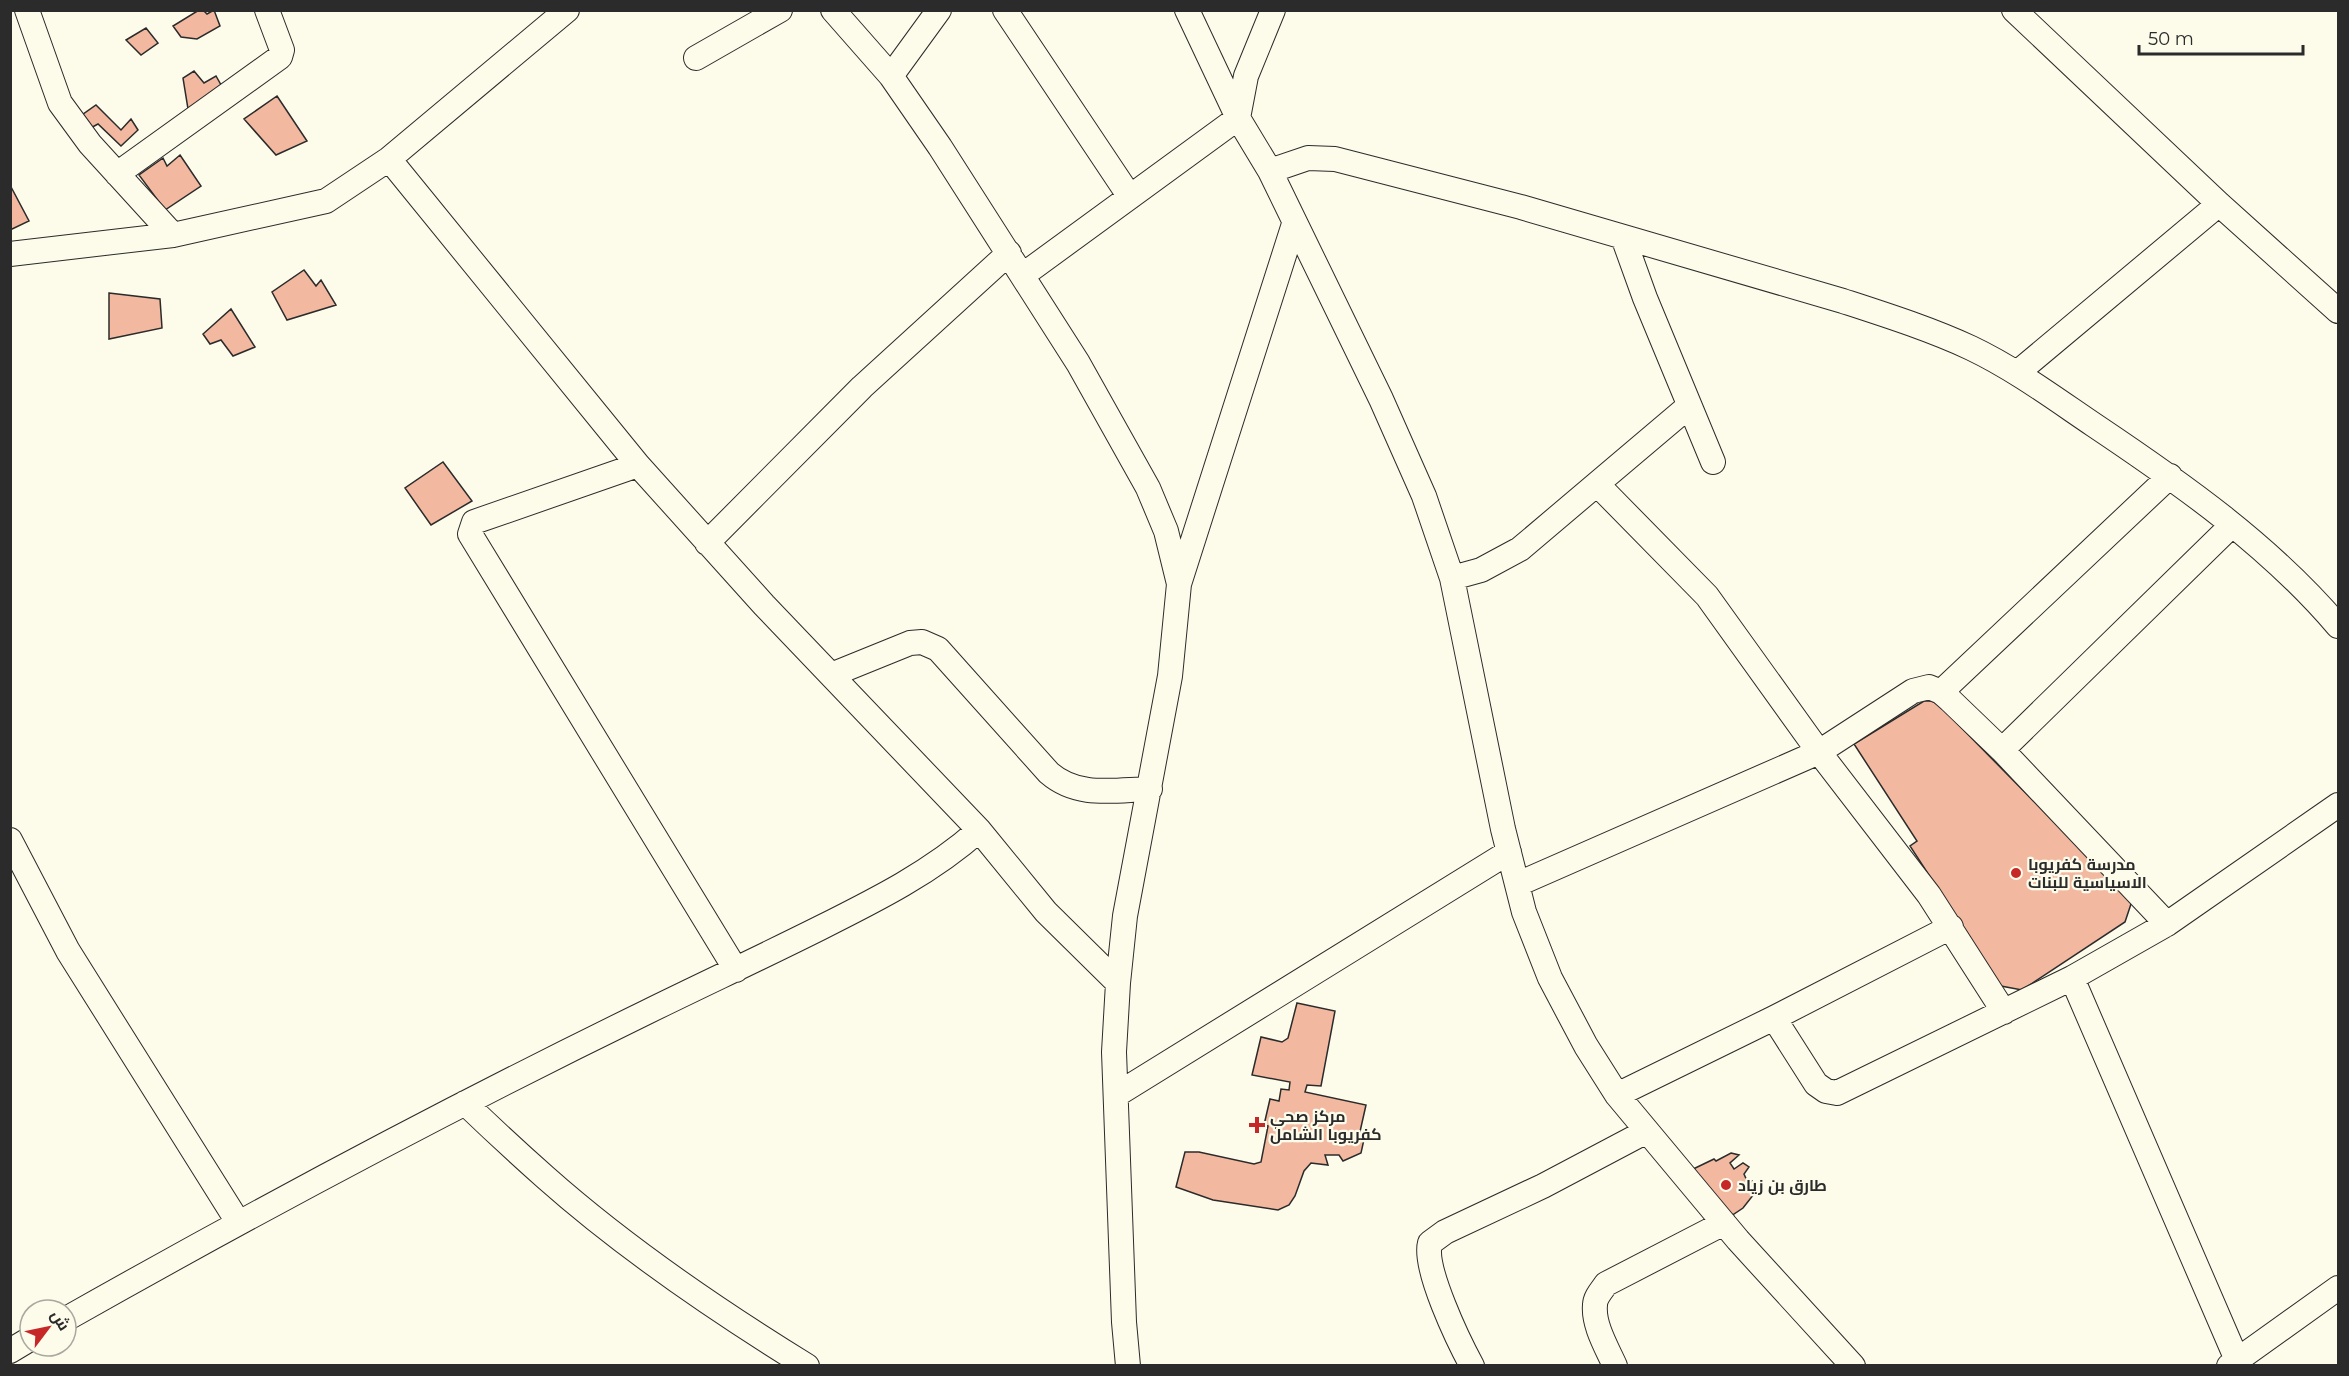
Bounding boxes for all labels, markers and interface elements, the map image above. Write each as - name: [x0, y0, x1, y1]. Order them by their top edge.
- scale bar: [2139, 18, 2302, 56]
- text: 50 m: [2148, 28, 2194, 50]
- place label: مدرسة كفريوبا الاسياسية للبنات: [2028, 855, 2147, 892]
- marker: مدرسة كفريوبا الاسياسية للبنات: [2009, 866, 2023, 880]
- place label: مركز صحي كفريوبا الشامل: [1270, 1107, 1382, 1144]
- marker: مركز صحي كفريوبا الشامل: [1248, 1116, 1266, 1134]
- place label: طارق بن زياد: [1738, 1176, 1827, 1195]
- marker: طارق بن زياد: [1719, 1178, 1733, 1192]
- north arrow: [18, 1298, 78, 1358]
- text: ش: [47, 1307, 74, 1334]

